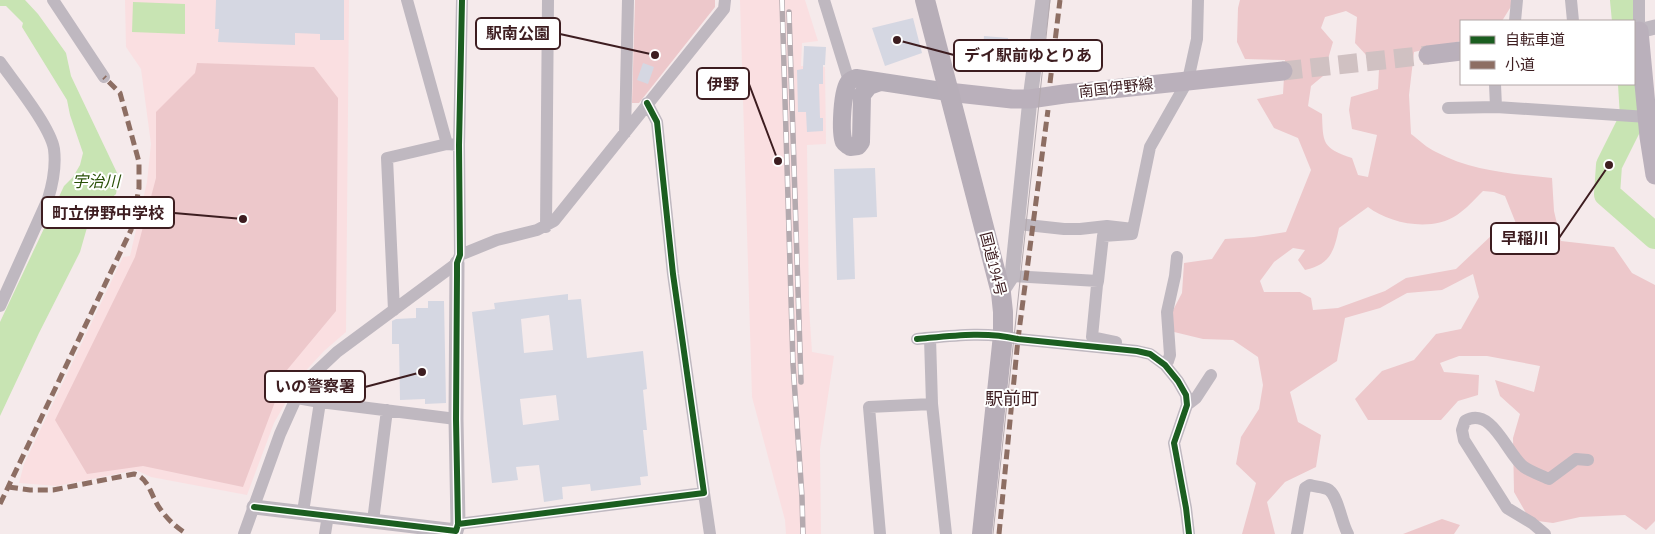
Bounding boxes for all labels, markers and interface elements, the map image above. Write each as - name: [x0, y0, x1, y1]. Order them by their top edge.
- callout: 駅南公園: [476, 18, 560, 49]
- legend: [1460, 20, 1635, 85]
- text: 駅南公園: [486, 23, 550, 43]
- text: 自転車道: [1505, 30, 1565, 49]
- callout: デイ駅前ゆとりあ: [954, 40, 1102, 71]
- text: デイ駅前ゆとりあ: [964, 45, 1092, 65]
- text: 小道: [1505, 55, 1535, 74]
- callout: 伊野: [697, 68, 749, 99]
- text: 伊野: [706, 74, 739, 94]
- street label: 南国伊野線: [1078, 74, 1154, 101]
- water label: 宇治川: [72, 171, 122, 191]
- callout: 町立伊野中学校: [42, 197, 174, 228]
- text: 町立伊野中学校: [52, 203, 164, 223]
- callout: 早稲川: [1491, 223, 1559, 254]
- text: 早稲川: [1501, 228, 1549, 248]
- street label: 国道194号: [976, 230, 1011, 298]
- callout: いの警察署: [265, 371, 365, 402]
- text: いの警察署: [275, 376, 355, 396]
- district label: 駅前町: [985, 387, 1039, 410]

